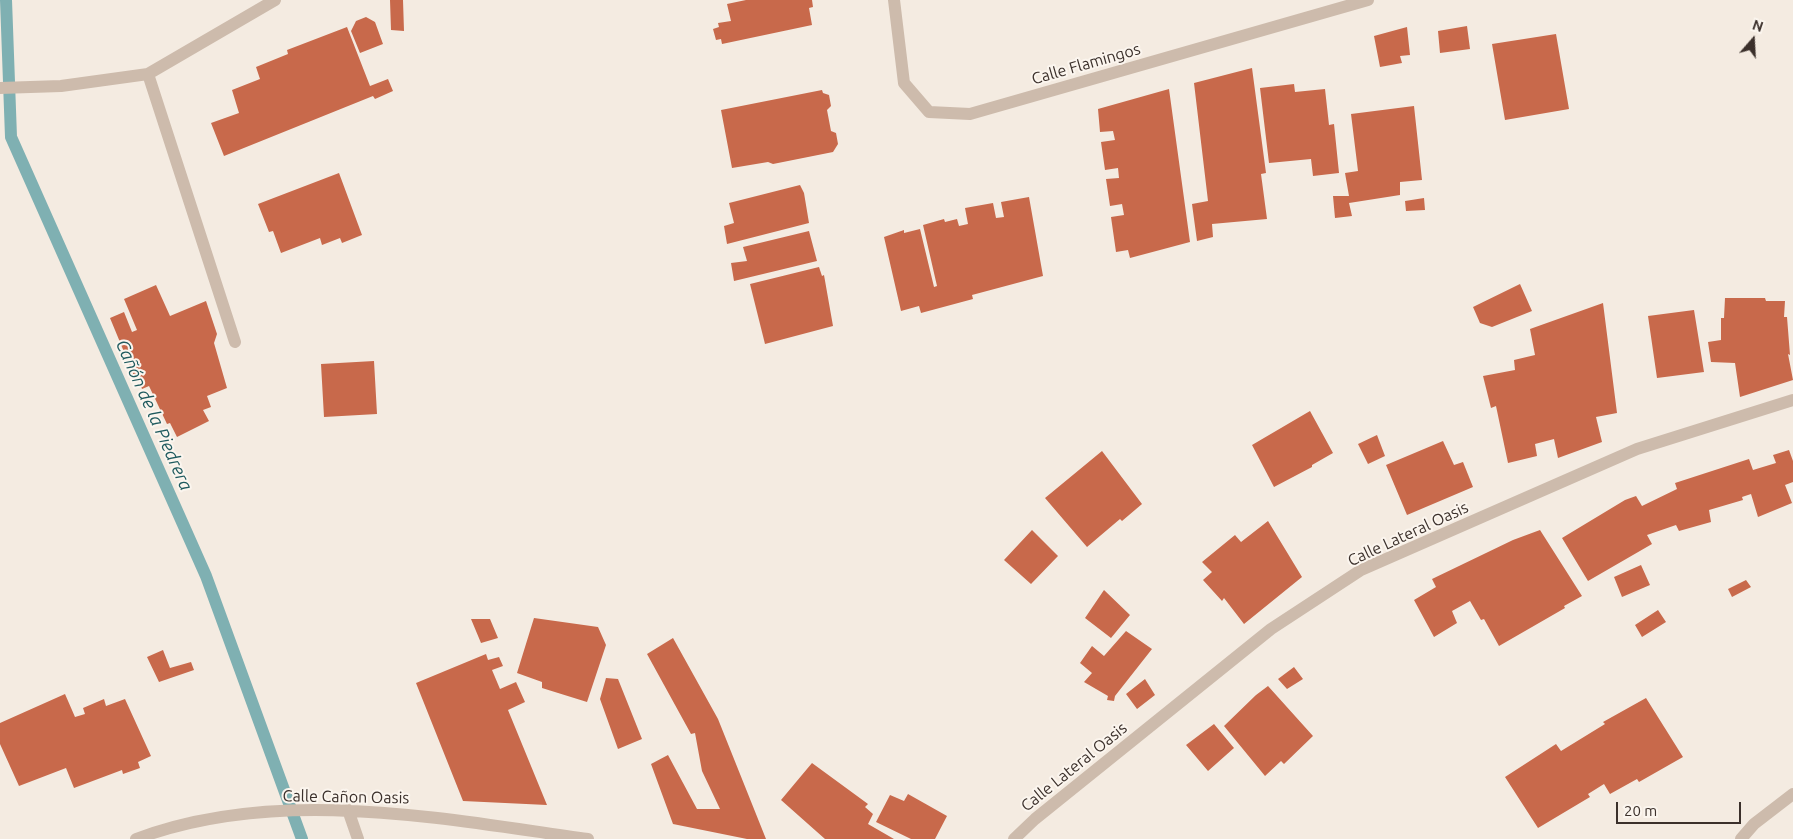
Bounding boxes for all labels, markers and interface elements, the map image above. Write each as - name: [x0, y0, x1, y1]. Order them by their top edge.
- north arrow: [1728, 15, 1778, 65]
- text: N: [1750, 17, 1765, 35]
- street label: Calle Flamingos: [1029, 39, 1143, 89]
- water label: Cañón de la Piedrera: [111, 336, 197, 494]
- street label: Calle Lateral Oasis: [1345, 498, 1471, 570]
- street label: Calle Lateral Oasis: [1017, 718, 1131, 816]
- street label: Calle Cañon Oasis: [282, 786, 410, 808]
- scale bar: [1618, 792, 1743, 824]
- text: 20 m: [1624, 802, 1657, 819]

